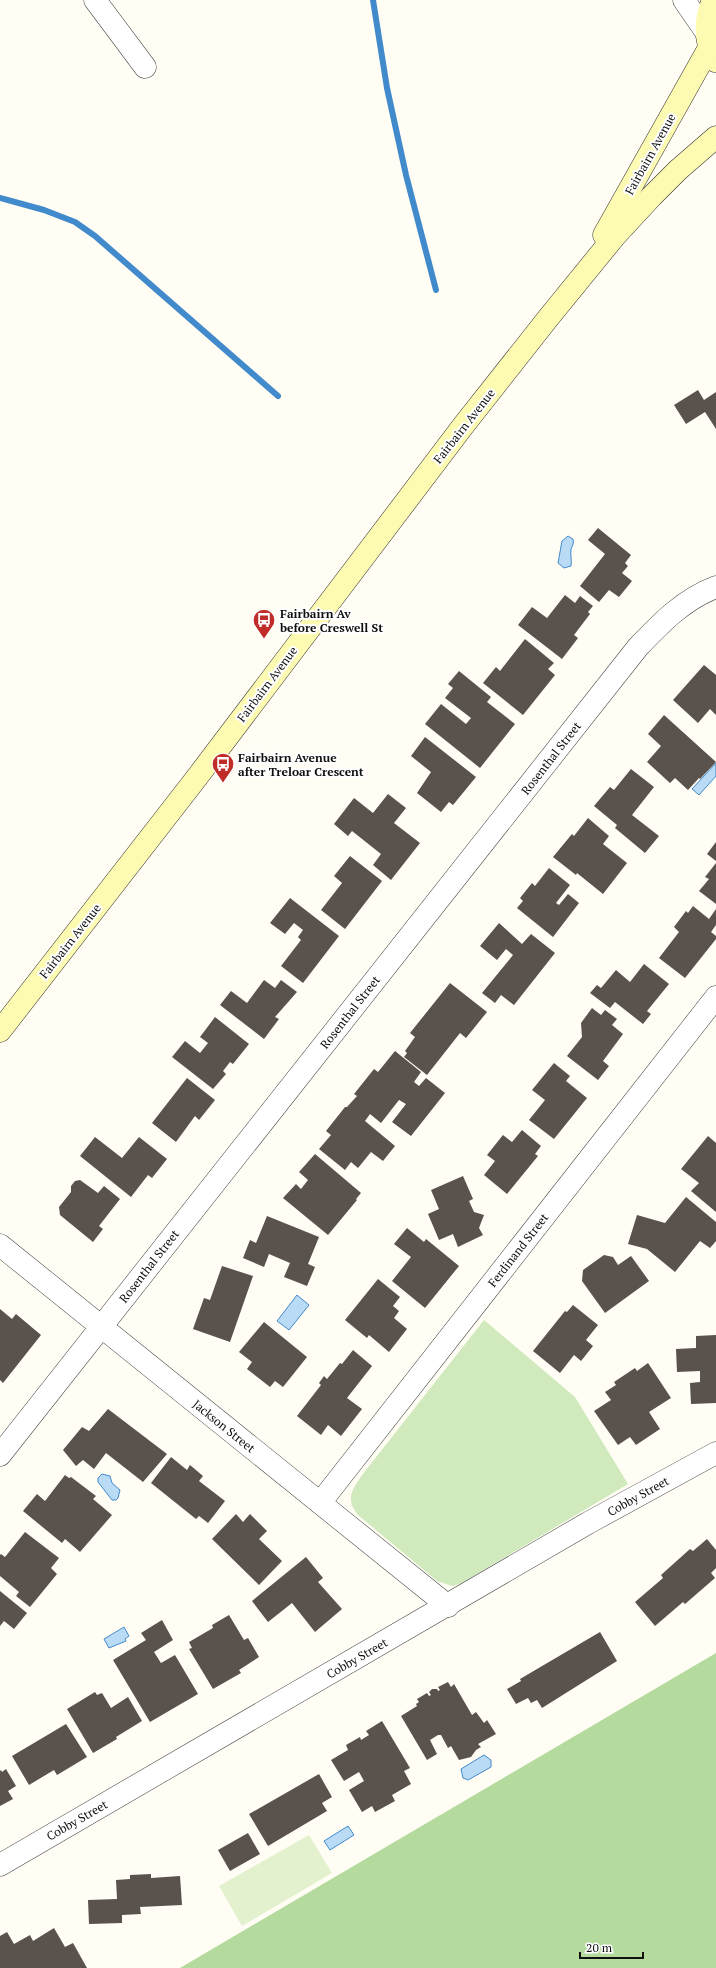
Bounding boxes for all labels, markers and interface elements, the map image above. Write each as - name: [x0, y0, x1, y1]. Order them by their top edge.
- street label: Fairbairn Avenue: [621, 111, 679, 197]
- street label: Fairbairn Avenue: [430, 386, 498, 466]
- place label: Fairbairn Av before Creswell St: [279, 606, 383, 635]
- bus stop icon: Fairbairn Av before Creswell St: [251, 607, 277, 640]
- street label: Fairbairn Avenue: [234, 643, 300, 725]
- street label: Rosenthal Street: [518, 718, 584, 797]
- place label: Fairbairn Avenue after Treloar Crescent: [238, 750, 364, 779]
- bus stop icon: Fairbairn Avenue after Treloar Crescent: [210, 751, 236, 784]
- street label: Fairbairn Avenue: [36, 901, 104, 981]
- street label: Rosenthal Street: [317, 972, 383, 1051]
- street label: Ferdinand Street: [485, 1210, 552, 1290]
- street label: Rosenthal Street: [116, 1226, 182, 1305]
- street label: Jackson Street: [190, 1396, 259, 1456]
- street label: Cobby Street: [605, 1473, 672, 1519]
- street label: Cobby Street: [324, 1634, 391, 1681]
- street label: Cobby Street: [44, 1796, 111, 1843]
- scale bar: [580, 1934, 643, 1960]
- text: 20 m: [586, 1940, 613, 1955]

